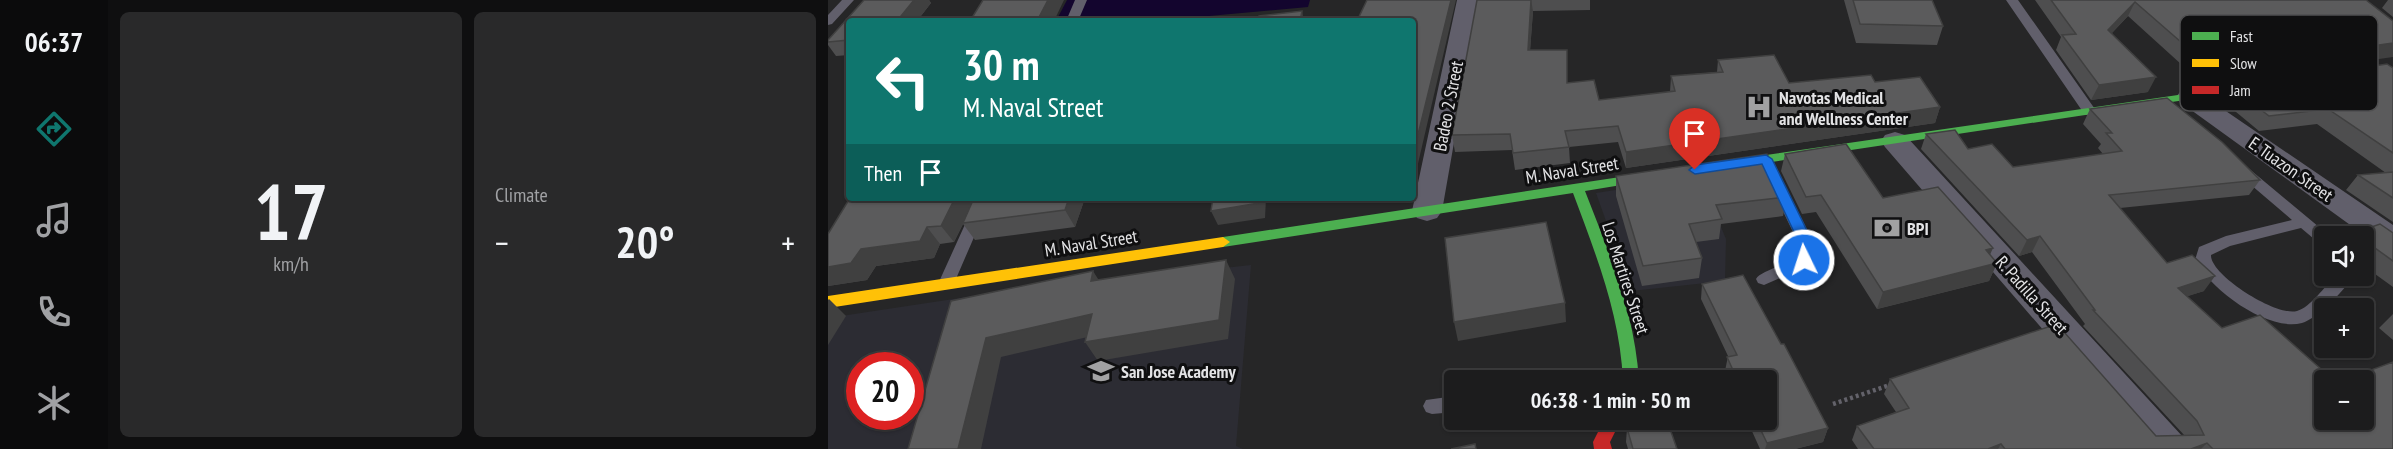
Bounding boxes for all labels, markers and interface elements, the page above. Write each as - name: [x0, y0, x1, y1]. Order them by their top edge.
- legend: [2180, 15, 2378, 111]
- text: 06:37: [25, 25, 83, 59]
- text: Fast: [2230, 26, 2253, 46]
- text: 30 m: [963, 37, 1040, 92]
- icon: left: [864, 42, 942, 120]
- text: Slow: [2230, 53, 2257, 73]
- street label: Badeo 2 Street: [1428, 59, 1468, 153]
- text: Jam: [2229, 80, 2251, 100]
- place label: Navotas Medical and Wellness Center: [1779, 86, 1909, 130]
- text: M. Naval Street: [963, 90, 1103, 124]
- hospital icon: Navotas Medical and Wellness Center: [1744, 92, 1774, 122]
- icon: directions: [33, 108, 75, 150]
- pin: [1669, 108, 1720, 170]
- icon: arrive: [1678, 117, 1711, 150]
- street label: E. Tuazon Street: [2244, 132, 2338, 206]
- street label: M. Naval Street: [1524, 151, 1620, 189]
- icon: arrive: [914, 156, 947, 189]
- text: Then: [864, 159, 902, 187]
- text: 17: [254, 161, 328, 262]
- text: Climate: [495, 182, 548, 208]
- icon: music: [33, 199, 75, 241]
- text: 20°: [615, 212, 675, 270]
- bank icon: BPI: [1872, 213, 1902, 243]
- place label: BPI: [1907, 217, 1929, 240]
- street label: Los Martires Street: [1597, 219, 1655, 337]
- text: −: [495, 221, 509, 264]
- text: +: [781, 221, 795, 264]
- street label: M. Naval Street: [1043, 224, 1139, 262]
- map controls: [2314, 226, 2374, 430]
- button: sound: [2314, 226, 2374, 286]
- position arrow: [1772, 228, 1836, 292]
- text: km/h: [273, 251, 309, 277]
- street label: R. Padilla Street: [1991, 251, 2073, 339]
- icon: phone: [33, 291, 75, 333]
- button: +: [2314, 298, 2374, 358]
- speed limit sign: 20: [846, 352, 924, 430]
- school or university icon: San Jose Academy: [1086, 356, 1116, 386]
- place label: San Jose Academy: [1121, 360, 1237, 383]
- button: −: [2314, 370, 2374, 430]
- icon: climate: [33, 382, 75, 424]
- text: 06:38 · 1 min · 50 m: [1531, 386, 1690, 414]

